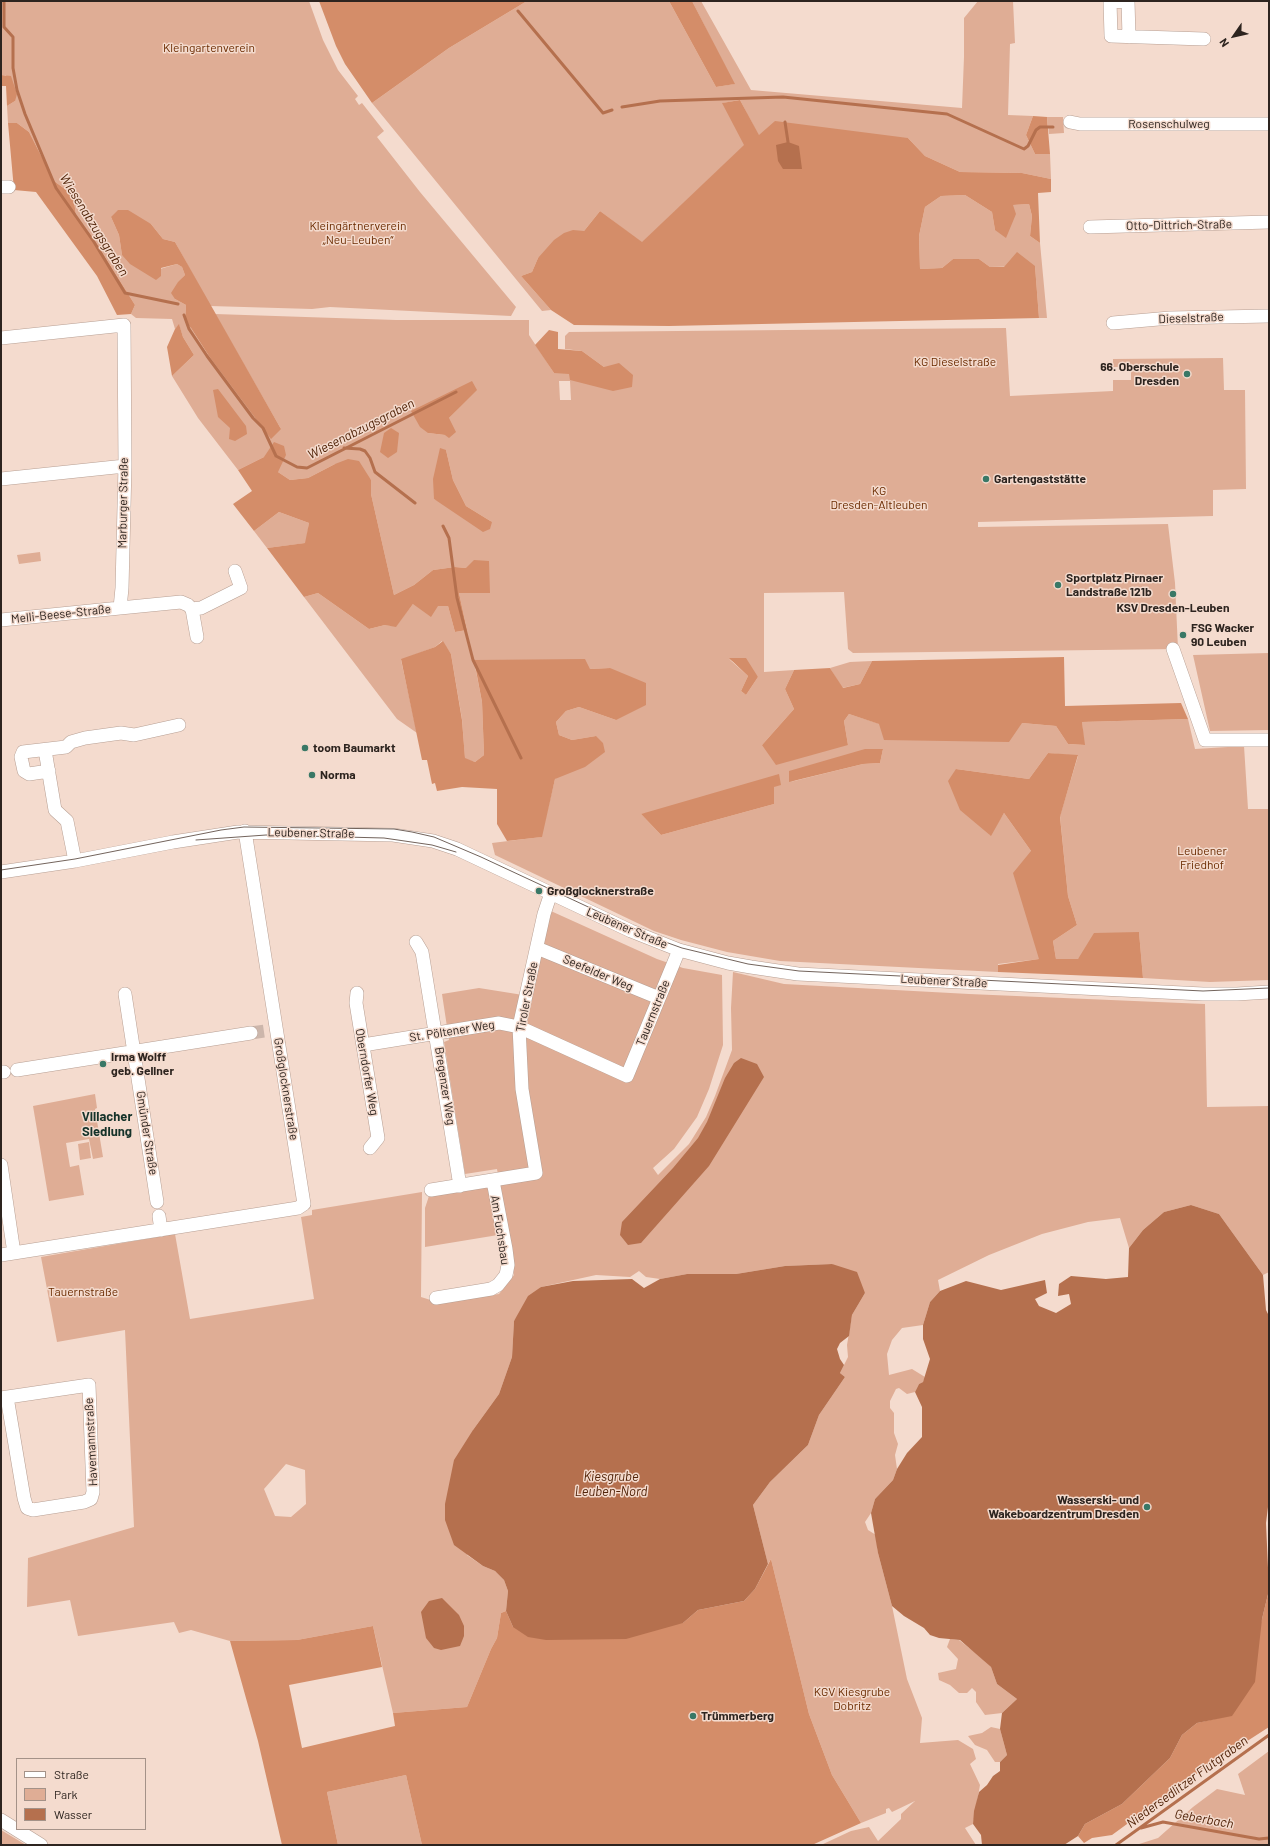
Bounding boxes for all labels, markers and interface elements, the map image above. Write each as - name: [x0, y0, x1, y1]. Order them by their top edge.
- north arrow: [1214, 16, 1254, 56]
- text: N: [1216, 36, 1231, 50]
- park label: Kleingartenverein: [163, 41, 255, 55]
- street label: Rosenschulweg: [1128, 117, 1210, 131]
- water label: Wiesenabzugsgraben: [56, 171, 132, 279]
- street label: Otto-Dittrich-Straße: [1126, 217, 1232, 233]
- park label: Kleingärtnerverein „Neu-Leuben“: [309, 219, 407, 247]
- street label: Dieselstraße: [1158, 310, 1224, 326]
- park label: KG Dieselstraße: [914, 355, 996, 369]
- place label: 66. Oberschule Dresden: [1100, 360, 1179, 388]
- marker: 66. Oberschule Dresden: [1182, 369, 1192, 379]
- water label: Wiesenabzugsgraben: [305, 395, 417, 463]
- street label: Marburger Straße: [115, 457, 131, 549]
- place label: Gartengaststätte: [994, 472, 1086, 486]
- marker: Gartengaststätte: [981, 474, 991, 484]
- park label: KG Dresden-Altleuben: [830, 484, 928, 512]
- place label: Sportplatz Pirnaer Landstraße 121b: [1066, 571, 1163, 599]
- marker: Sportplatz Pirnaer Landstraße 121b: [1053, 580, 1063, 590]
- marker: KSV Dresden-Leuben: [1168, 589, 1178, 599]
- place label: KSV Dresden-Leuben: [1117, 601, 1229, 615]
- street label: Melli-Beese-Straße: [10, 602, 112, 626]
- place label: FSG Wacker 90 Leuben: [1191, 621, 1254, 649]
- marker: FSG Wacker 90 Leuben: [1178, 630, 1188, 640]
- place label: toom Baumarkt: [313, 741, 395, 755]
- marker: toom Baumarkt: [300, 743, 310, 753]
- place label: Norma: [320, 768, 356, 782]
- marker: Norma: [307, 770, 317, 780]
- street label: Leubener Straße: [267, 825, 355, 841]
- park label: Leubener Friedhof: [1177, 844, 1227, 872]
- place label: Großglocknerstraße: [547, 884, 654, 898]
- marker: Großglocknerstraße: [534, 886, 544, 896]
- street label: Leubener Straße: [584, 904, 670, 952]
- street label: Seefelder Weg: [561, 952, 635, 994]
- street label: Tiroler Straße: [513, 961, 541, 1033]
- street label: Leubener Straße: [900, 972, 988, 990]
- street label: Tauernstraße: [633, 978, 673, 1048]
- street label: St. Pöltener Weg: [408, 1017, 496, 1045]
- street label: Oberndorfer Weg: [352, 1027, 382, 1117]
- street label: Großglocknerstraße: [271, 1037, 301, 1141]
- street label: Bregenzer Weg: [432, 1046, 458, 1126]
- place label: Irma Wolff geb. Gellner: [111, 1050, 174, 1078]
- marker: Irma Wolff geb. Gellner: [98, 1059, 108, 1069]
- street label: Gmünder Straße: [133, 1090, 161, 1176]
- district label: Villacher Siedlung: [82, 1109, 132, 1140]
- street label: Am Fuchsbau: [487, 1194, 513, 1266]
- park label: Tauernstraße: [48, 1285, 118, 1299]
- street label: Havemannstraße: [81, 1397, 101, 1487]
- water label: Kiesgrube Leuben-Nord: [575, 1469, 647, 1500]
- place label: Wasserski- und Wakeboardzentrum Dresden: [988, 1493, 1139, 1521]
- marker: Wasserski- und Wakeboardzentrum Dresden: [1142, 1502, 1152, 1512]
- park label: KGV Kiesgrube Dobritz: [814, 1685, 890, 1713]
- place label: Trümmerberg: [701, 1709, 774, 1723]
- marker: Trümmerberg: [688, 1711, 698, 1721]
- water label: Niedersedlitzer Flutgraben: [1123, 1733, 1251, 1831]
- legend: [16, 1758, 146, 1830]
- text: Straße: [54, 1767, 89, 1781]
- text: Park: [54, 1787, 78, 1801]
- water label: Geberbach: [1173, 1806, 1235, 1832]
- text: Wasser: [54, 1807, 92, 1821]

